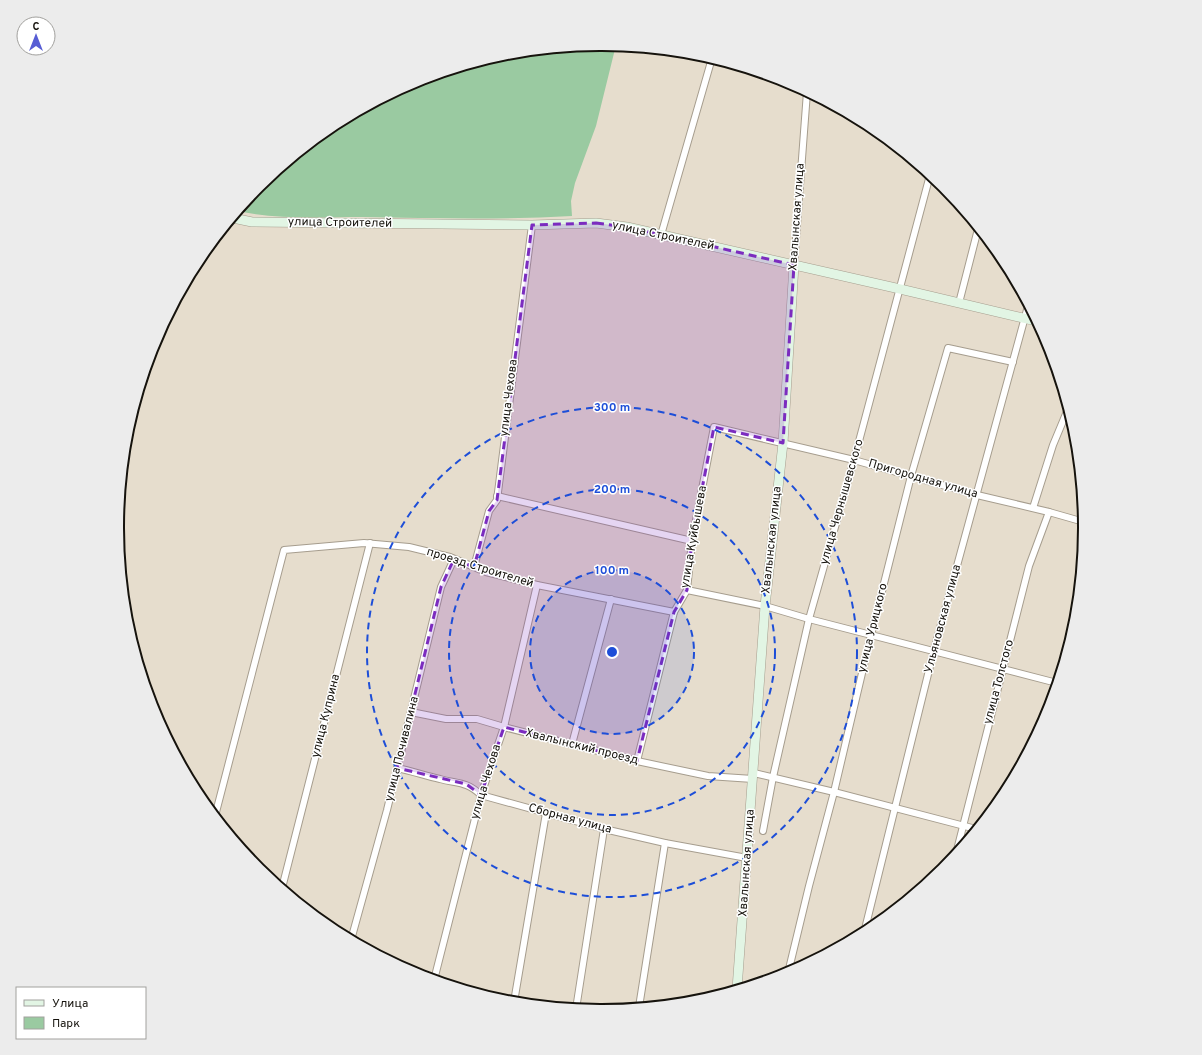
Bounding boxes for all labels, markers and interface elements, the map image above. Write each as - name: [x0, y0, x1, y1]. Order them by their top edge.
- north arrow: [16, 16, 56, 56]
- text: С: [32, 20, 40, 34]
- street label: Хвалынская улица: [785, 163, 809, 271]
- street label: улица Строителей: [288, 214, 392, 232]
- street label: улица Строителей: [610, 217, 716, 255]
- street label: улица Чехова: [496, 358, 522, 438]
- text: 300 m: [594, 400, 630, 416]
- street label: улица Чернышевского: [816, 437, 868, 567]
- street label: Пригородная улица: [866, 456, 980, 502]
- text: 200 m: [594, 482, 630, 498]
- street label: улица Куйбышева: [677, 484, 711, 590]
- street label: Хвалынская улица: [758, 486, 786, 594]
- street label: проезд Строителей: [424, 544, 536, 592]
- text: 100 m: [595, 563, 629, 579]
- street label: Ульяновская улица: [921, 563, 965, 675]
- street label: улица Урицкого: [854, 581, 892, 674]
- street label: улица Толстого: [980, 638, 1018, 726]
- centre of rings: [605, 645, 619, 659]
- street label: улица Куприна: [308, 672, 344, 760]
- street label: улица Почивалина: [381, 695, 423, 803]
- street label: Хвалынский проезд: [524, 725, 640, 769]
- street label: улица Чехова: [467, 742, 505, 822]
- street label: Сборная улица: [527, 800, 613, 838]
- street label: Хвалынская улица: [735, 809, 759, 917]
- legend: [16, 987, 146, 1039]
- text: Улица: [52, 996, 88, 1012]
- text: Парк: [52, 1016, 80, 1032]

